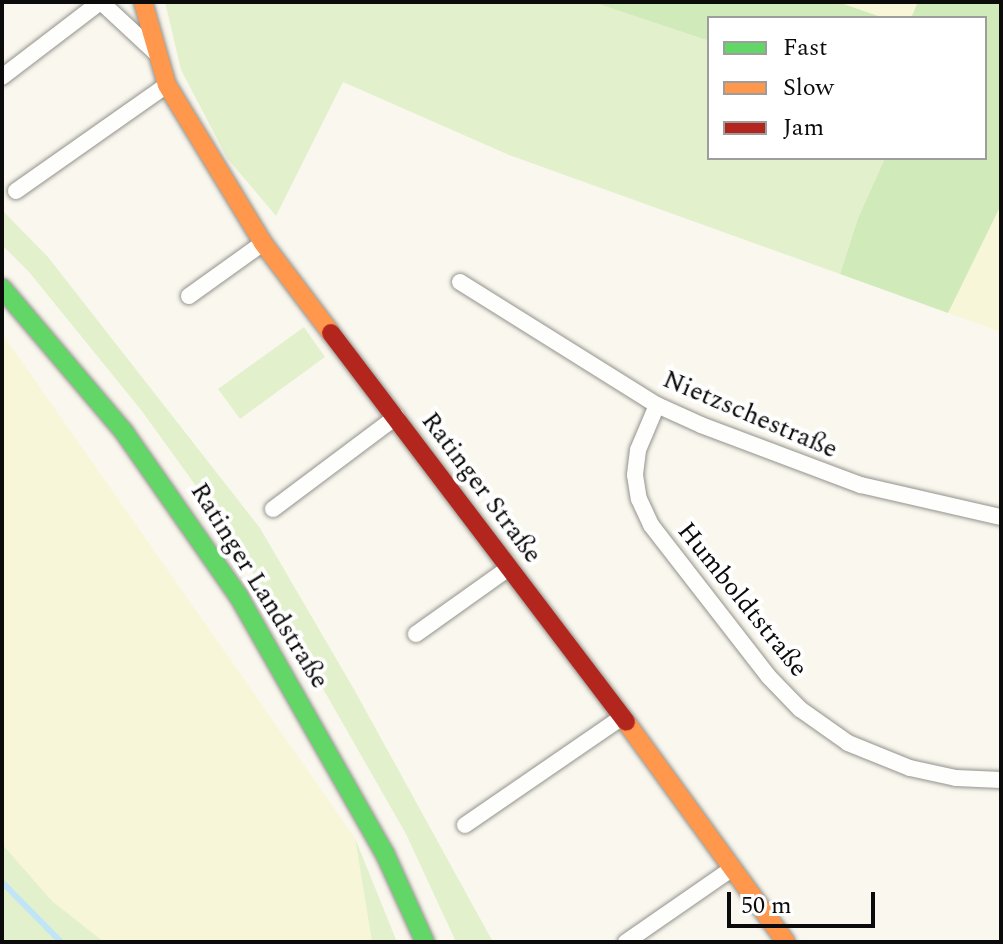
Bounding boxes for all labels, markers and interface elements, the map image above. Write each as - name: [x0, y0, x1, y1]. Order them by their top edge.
- legend: [707, 16, 987, 160]
- text: Fast: [783, 30, 828, 66]
- text: Slow: [783, 70, 834, 106]
- text: Jam: [783, 110, 824, 146]
- street label: Nietzschestraße: [658, 364, 842, 466]
- street label: Ratinger Straße: [414, 406, 548, 570]
- street label: Ratinger Landstraße: [183, 477, 335, 695]
- street label: Humboldtstraße: [670, 516, 814, 684]
- scale bar: [731, 876, 879, 926]
- text: 50 m: [741, 888, 792, 924]

